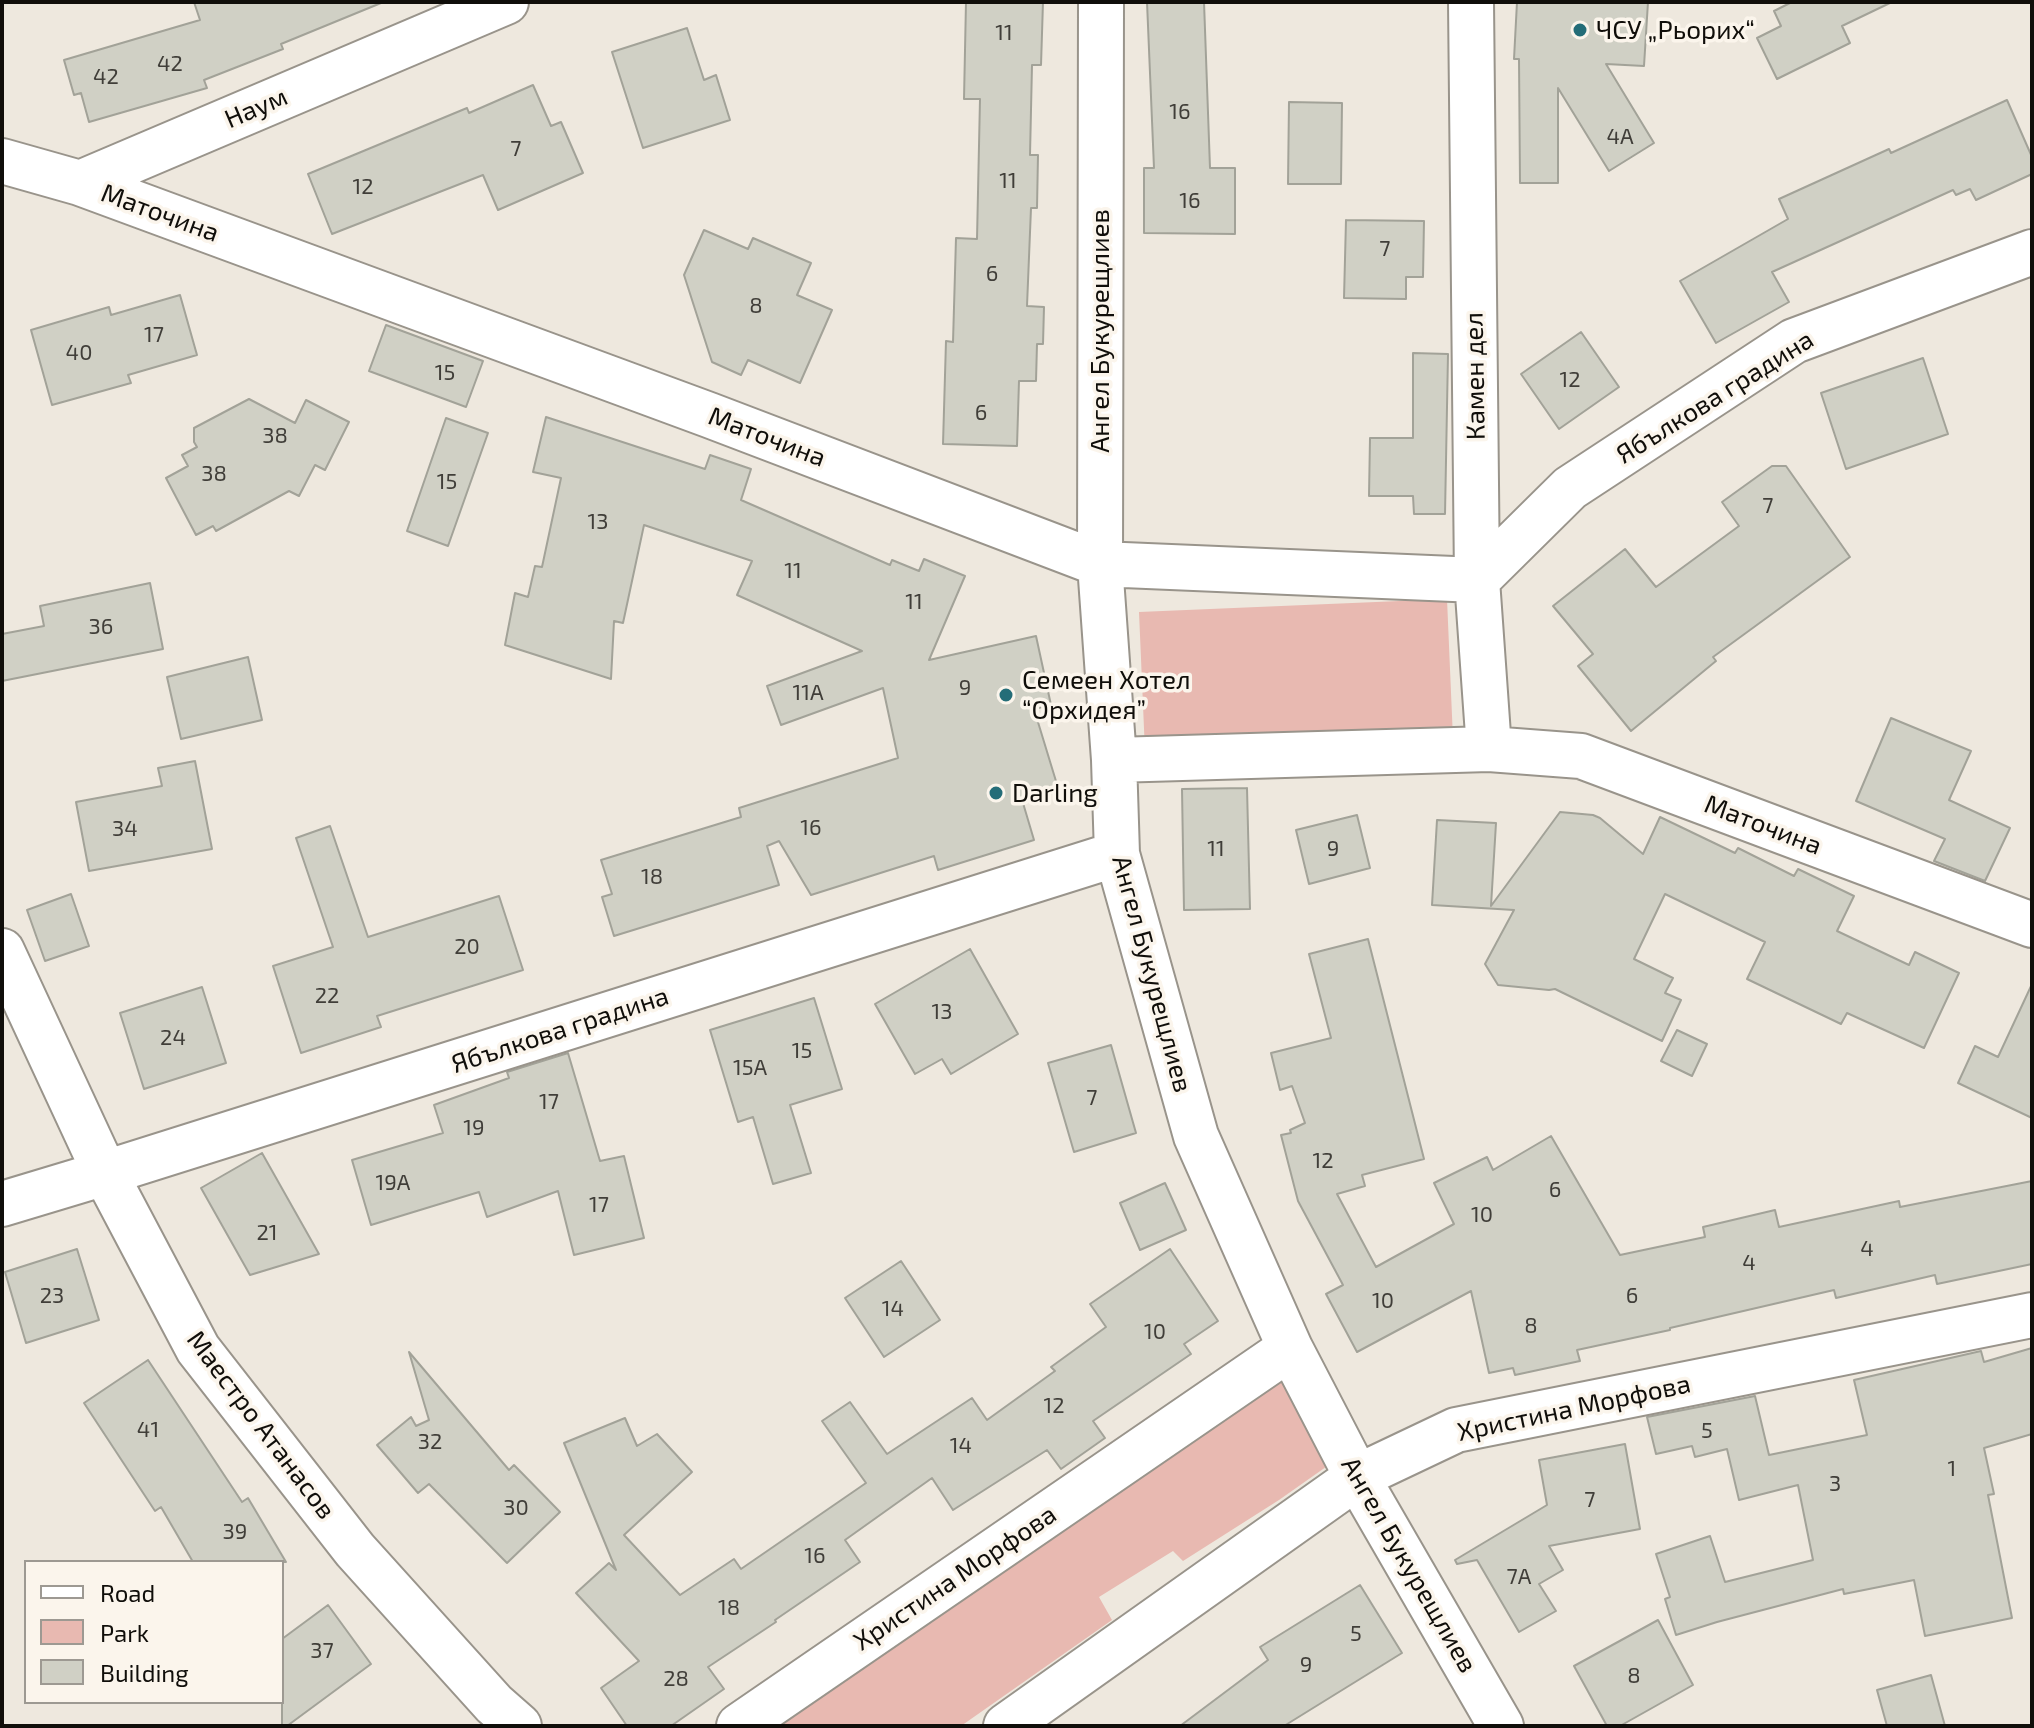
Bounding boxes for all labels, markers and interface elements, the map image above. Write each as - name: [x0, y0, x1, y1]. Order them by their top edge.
- place label: ЧСУ „Рьорих“: [1596, 14, 1755, 46]
- house number: 11: [995, 20, 1013, 46]
- marker: ЧСУ „Рьорих“: [1571, 21, 1589, 39]
- house number: 42: [157, 51, 183, 77]
- house number: 42: [93, 64, 119, 90]
- street label: Наум: [220, 81, 292, 135]
- house number: 16: [1169, 99, 1191, 125]
- house number: 4А: [1606, 124, 1634, 150]
- house number: 7: [510, 136, 522, 162]
- house number: 11: [999, 168, 1017, 194]
- house number: 12: [352, 174, 374, 200]
- street label: Маточина: [97, 177, 223, 249]
- house number: 16: [1179, 188, 1201, 214]
- street label: Ангел Букурещлиев: [1084, 209, 1116, 453]
- house number: 7: [1379, 236, 1391, 262]
- house number: 6: [986, 261, 998, 287]
- house number: 8: [749, 293, 763, 319]
- street label: Камен дел: [1458, 312, 1492, 440]
- house number: 17: [144, 322, 164, 348]
- street label: Ябълкова градина: [1611, 324, 1819, 470]
- house number: 40: [66, 340, 92, 366]
- house number: 15: [435, 360, 455, 386]
- house number: 12: [1559, 367, 1581, 393]
- street label: Маточина: [704, 400, 830, 474]
- house number: 6: [975, 400, 987, 426]
- house number: 38: [262, 423, 288, 449]
- house number: 38: [201, 461, 227, 487]
- house number: 15: [437, 469, 457, 495]
- house number: 7: [1762, 493, 1774, 519]
- house number: 13: [588, 509, 608, 535]
- house number: 11: [784, 558, 802, 584]
- house number: 11: [905, 589, 923, 615]
- house number: 36: [89, 614, 113, 640]
- place label: Семеен Хотел “Орхидея”: [1022, 664, 1191, 726]
- house number: 9: [959, 675, 971, 701]
- house number: 11А: [792, 680, 824, 706]
- marker: Семеен Хотел “Орхидея”: [997, 686, 1015, 704]
- place label: Darling: [1012, 777, 1098, 809]
- marker: Darling: [987, 784, 1005, 802]
- street label: Маточина: [1700, 788, 1826, 862]
- house number: 16: [800, 815, 822, 841]
- house number: 34: [112, 816, 138, 842]
- house number: 11: [1207, 836, 1225, 862]
- house number: 9: [1327, 836, 1339, 862]
- street label: Ангел Букурещлиев: [1105, 852, 1199, 1096]
- house number: 18: [641, 864, 663, 890]
- house number: 20: [454, 934, 480, 960]
- street label: Ябълкова градина: [447, 980, 673, 1080]
- house number: 22: [315, 983, 339, 1009]
- house number: 13: [932, 999, 952, 1025]
- house number: 24: [160, 1025, 186, 1051]
- house number: 15: [792, 1038, 812, 1064]
- house number: 15А: [733, 1055, 767, 1081]
- house number: 7: [1086, 1085, 1098, 1111]
- house number: 17: [539, 1089, 559, 1115]
- house number: 19: [463, 1115, 485, 1141]
- house number: 12: [1312, 1148, 1334, 1174]
- house number: 19А: [375, 1170, 411, 1196]
- house number: 6: [1549, 1177, 1561, 1203]
- house number: 17: [589, 1192, 609, 1218]
- house number: 10: [1471, 1202, 1493, 1228]
- house number: 21: [256, 1220, 278, 1246]
- house number: 4: [1860, 1236, 1874, 1262]
- house number: 4: [1742, 1250, 1756, 1276]
- house number: 23: [40, 1283, 64, 1309]
- house number: 6: [1626, 1283, 1638, 1309]
- house number: 10: [1372, 1288, 1394, 1314]
- house number: 14: [882, 1296, 904, 1322]
- house number: 8: [1524, 1313, 1538, 1339]
- house number: 10: [1144, 1319, 1166, 1345]
- street label: Маестро Атанасов: [180, 1325, 342, 1525]
- street label: Христина Морфова: [1455, 1368, 1693, 1448]
- house number: 12: [1043, 1393, 1065, 1419]
- house number: 41: [137, 1417, 159, 1443]
- house number: 5: [1701, 1418, 1713, 1444]
- house number: 32: [418, 1429, 442, 1455]
- house number: 14: [950, 1433, 972, 1459]
- street label: Ангел Букурещлиев: [1335, 1452, 1483, 1678]
- house number: 1: [1948, 1456, 1956, 1482]
- house number: 3: [1829, 1471, 1841, 1497]
- house number: 7: [1584, 1487, 1596, 1513]
- house number: 30: [503, 1495, 529, 1521]
- street label: Христина Морфова: [848, 1499, 1062, 1657]
- house number: 39: [223, 1519, 247, 1545]
- house number: 16: [804, 1543, 826, 1569]
- legend: [24, 1560, 284, 1704]
- house number: 7А: [1507, 1564, 1531, 1590]
- text: Road: [100, 1578, 155, 1607]
- house number: 18: [718, 1595, 740, 1621]
- text: Park: [100, 1618, 149, 1647]
- house number: 5: [1350, 1621, 1362, 1647]
- house number: 37: [310, 1638, 334, 1664]
- house number: 9: [1300, 1652, 1312, 1678]
- text: Building: [100, 1658, 189, 1687]
- house number: 8: [1627, 1663, 1641, 1689]
- house number: 28: [663, 1666, 689, 1692]

